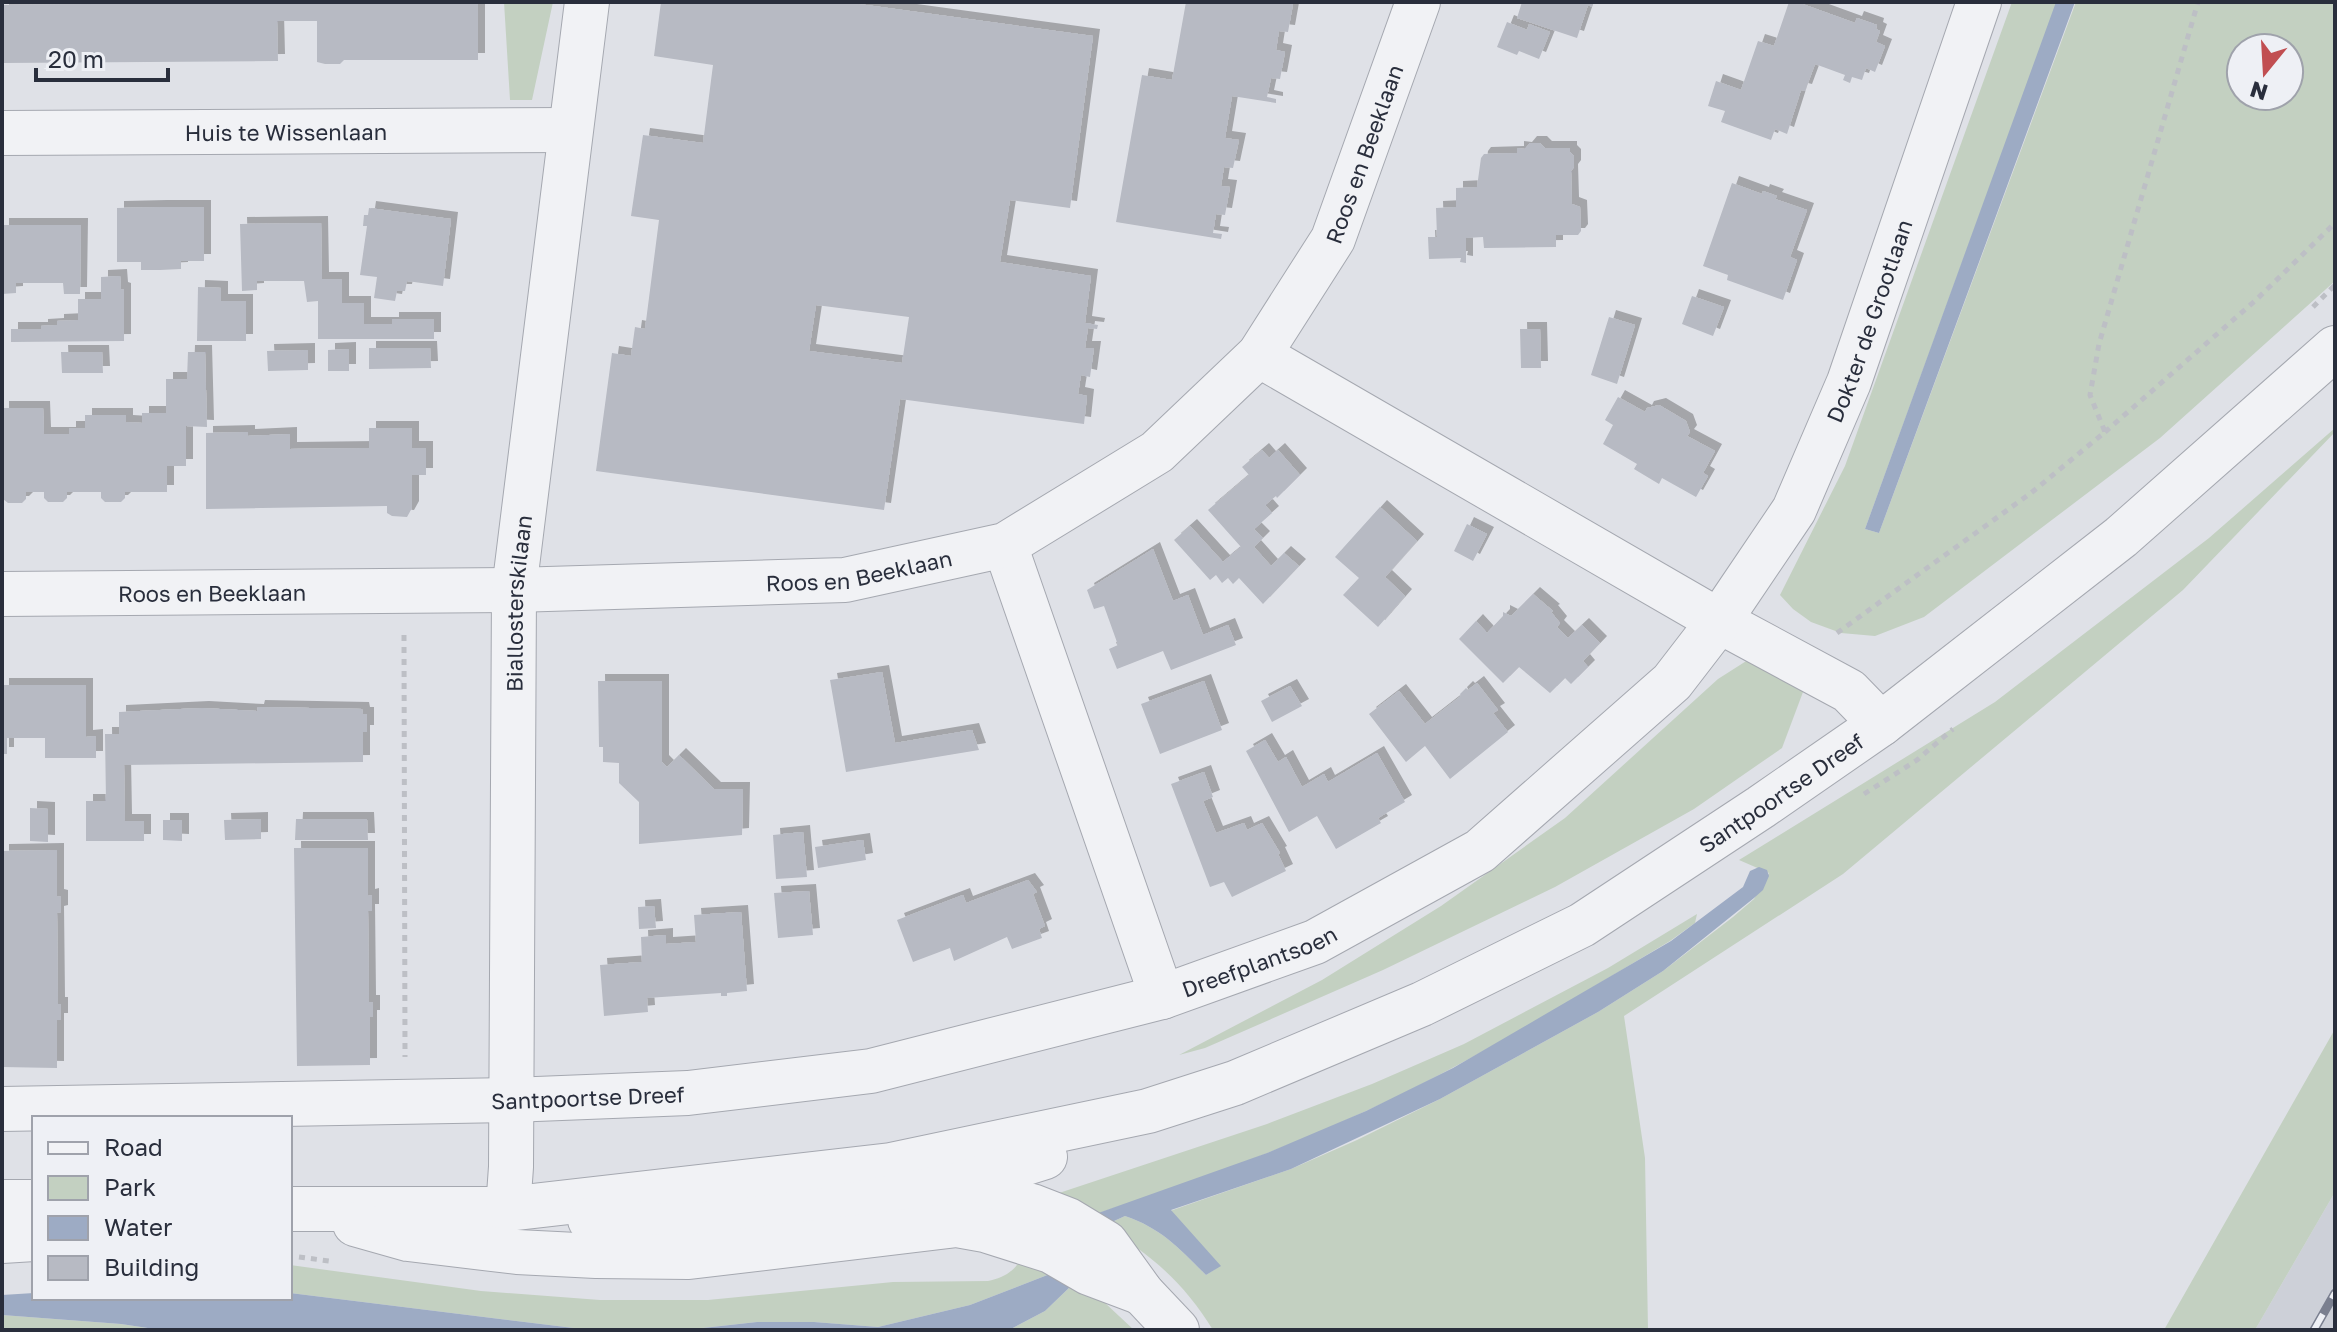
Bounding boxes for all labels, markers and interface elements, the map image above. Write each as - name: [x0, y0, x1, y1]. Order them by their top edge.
- scale bar: [36, 32, 168, 82]
- north arrow: [2225, 32, 2305, 112]
- text: 20 m: [48, 44, 104, 73]
- street label: Roos en Beeklaan: [1319, 61, 1408, 247]
- text: N: [2247, 76, 2271, 107]
- street label: Huis te Wissenlaan: [185, 117, 387, 146]
- street label: Dokter de Grootlaan: [1820, 216, 1917, 426]
- street label: Biallosterskilaan: [500, 513, 537, 692]
- street label: Roos en Beeklaan: [765, 544, 954, 596]
- street label: Roos en Beeklaan: [118, 578, 306, 607]
- street label: Santpoortse Dreef: [1693, 727, 1869, 858]
- street label: Dreefplantsoen: [1178, 919, 1341, 1002]
- street label: Santpoortse Dreef: [491, 1080, 685, 1114]
- legend: [32, 1116, 292, 1300]
- text: Road: [104, 1132, 163, 1161]
- text: Park: [104, 1172, 156, 1201]
- text: Water: [104, 1212, 172, 1241]
- text: Building: [104, 1252, 199, 1281]

